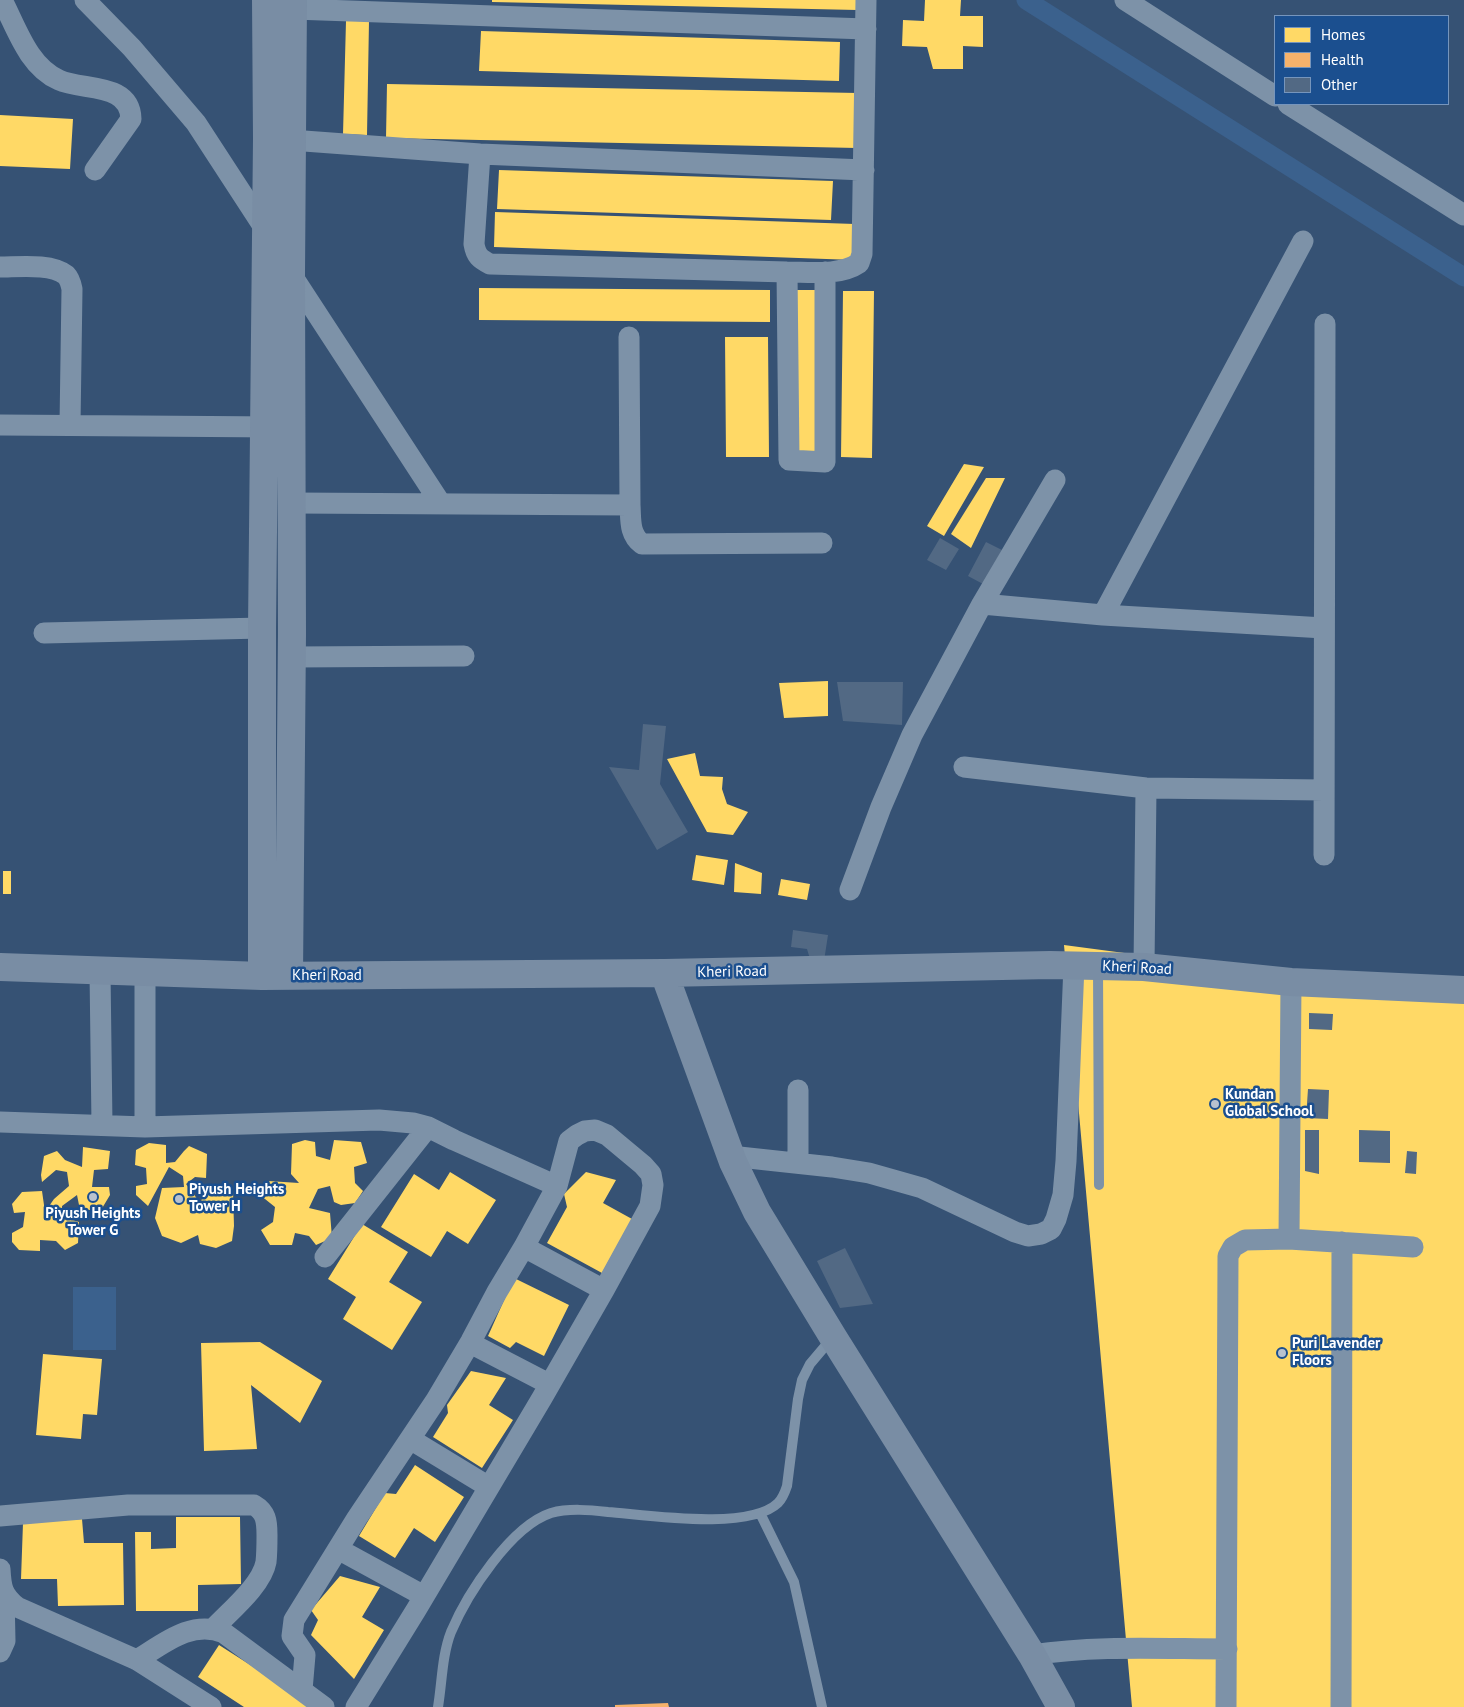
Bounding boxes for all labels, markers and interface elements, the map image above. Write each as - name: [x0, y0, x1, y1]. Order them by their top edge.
- legend: [1274, 15, 1449, 105]
- text: Homes: [1321, 25, 1365, 44]
- text: Health: [1321, 50, 1364, 69]
- text: Other: [1321, 75, 1357, 94]
- street label: Kheri Road: [1102, 957, 1172, 979]
- street label: Kheri Road: [697, 962, 767, 982]
- street label: Kheri Road: [292, 967, 362, 985]
- place label: Kundan Global School: [1225, 1086, 1313, 1121]
- marker: Kundan Global School: [1209, 1098, 1221, 1110]
- place label: Piyush Heights Tower H: [189, 1181, 284, 1216]
- marker: Piyush Heights Tower G: [87, 1191, 99, 1203]
- marker: Piyush Heights Tower H: [173, 1193, 185, 1205]
- place label: Piyush Heights Tower G: [45, 1205, 141, 1240]
- place label: Puri Lavender Floors: [1292, 1335, 1380, 1370]
- marker: Puri Lavender Floors: [1276, 1347, 1288, 1359]

